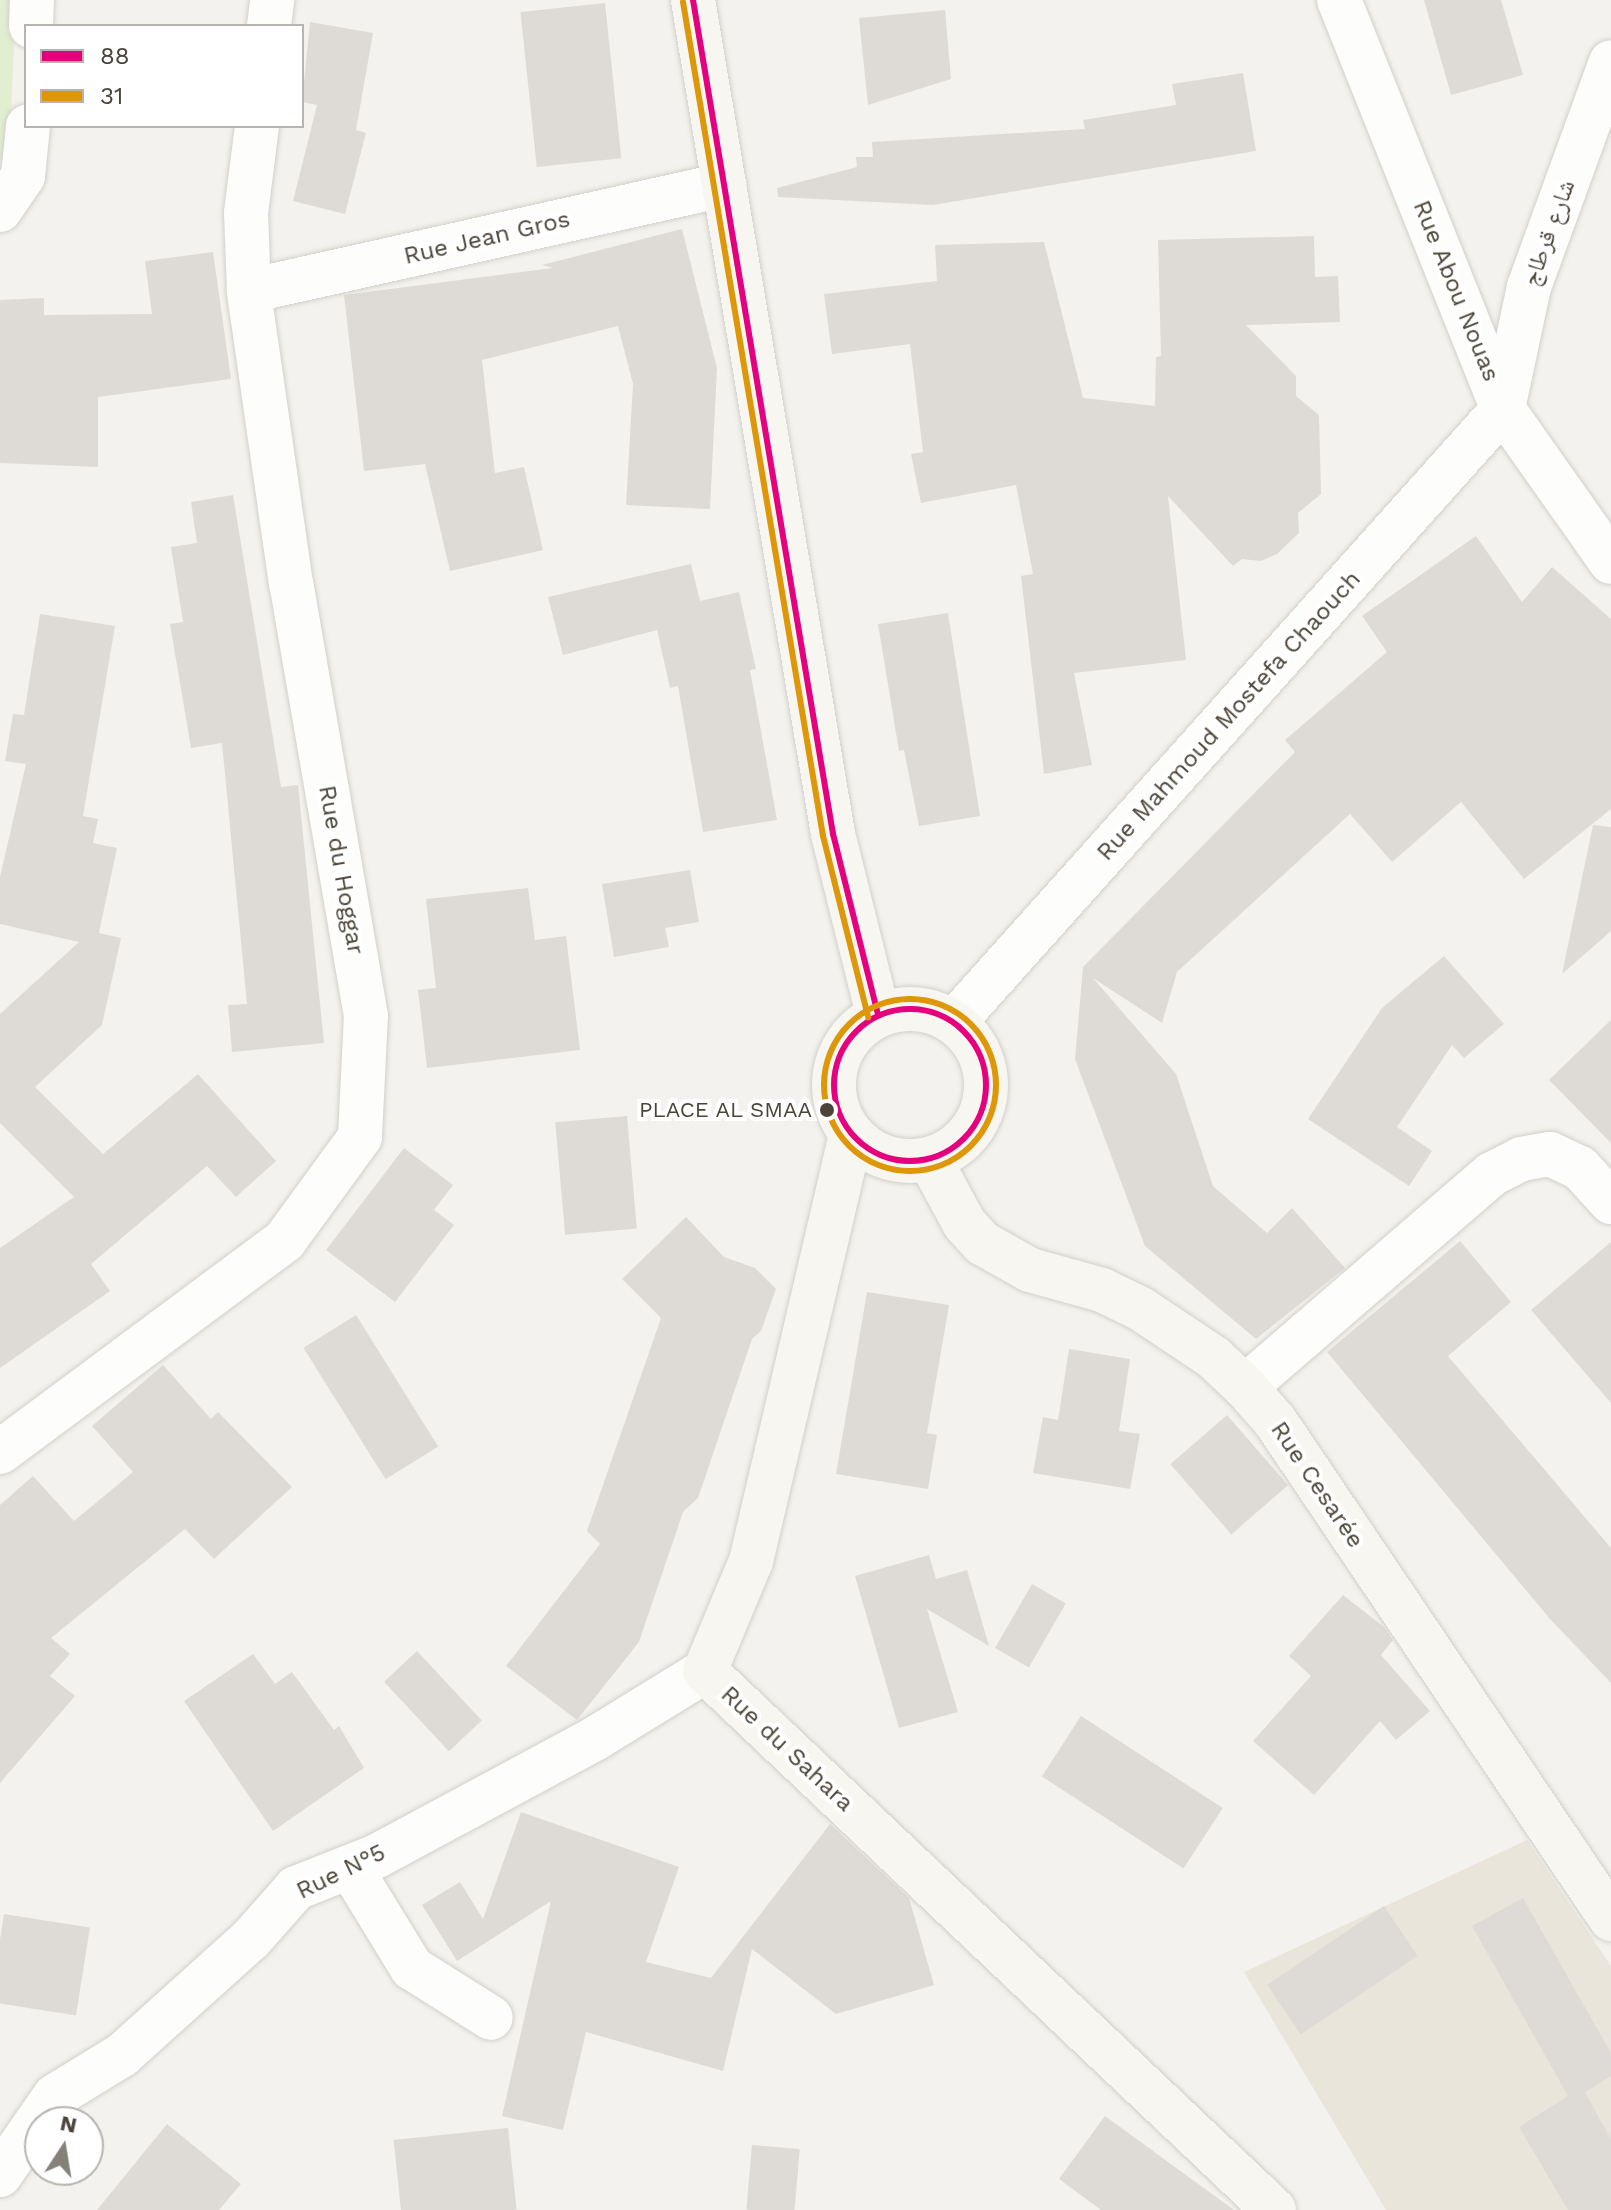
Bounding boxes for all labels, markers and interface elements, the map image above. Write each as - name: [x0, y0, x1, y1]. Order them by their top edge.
- legend: [24, 24, 304, 128]
- text: 88: [100, 42, 130, 70]
- text: 31: [100, 82, 123, 110]
- street label: شارع قرطاج: [1517, 176, 1581, 290]
- street label: Rue Abou Nouas: [1406, 196, 1506, 386]
- street label: Rue Jean Gros: [401, 205, 573, 271]
- street label: Rue Mahmoud Mostefa Chaouch: [1091, 565, 1367, 867]
- street label: Rue du Hoggar: [312, 783, 370, 957]
- place label: PLACE AL SMAA: [638, 1097, 812, 1123]
- marker: PLACE AL SMAA: [819, 1102, 835, 1118]
- street label: Rue Cesarée: [1264, 1416, 1370, 1554]
- street label: Rue du Sahara: [715, 1680, 859, 1818]
- street label: Rue N°5: [292, 1838, 390, 1906]
- north arrow: [24, 2106, 104, 2186]
- text: N: [58, 2110, 79, 2138]

